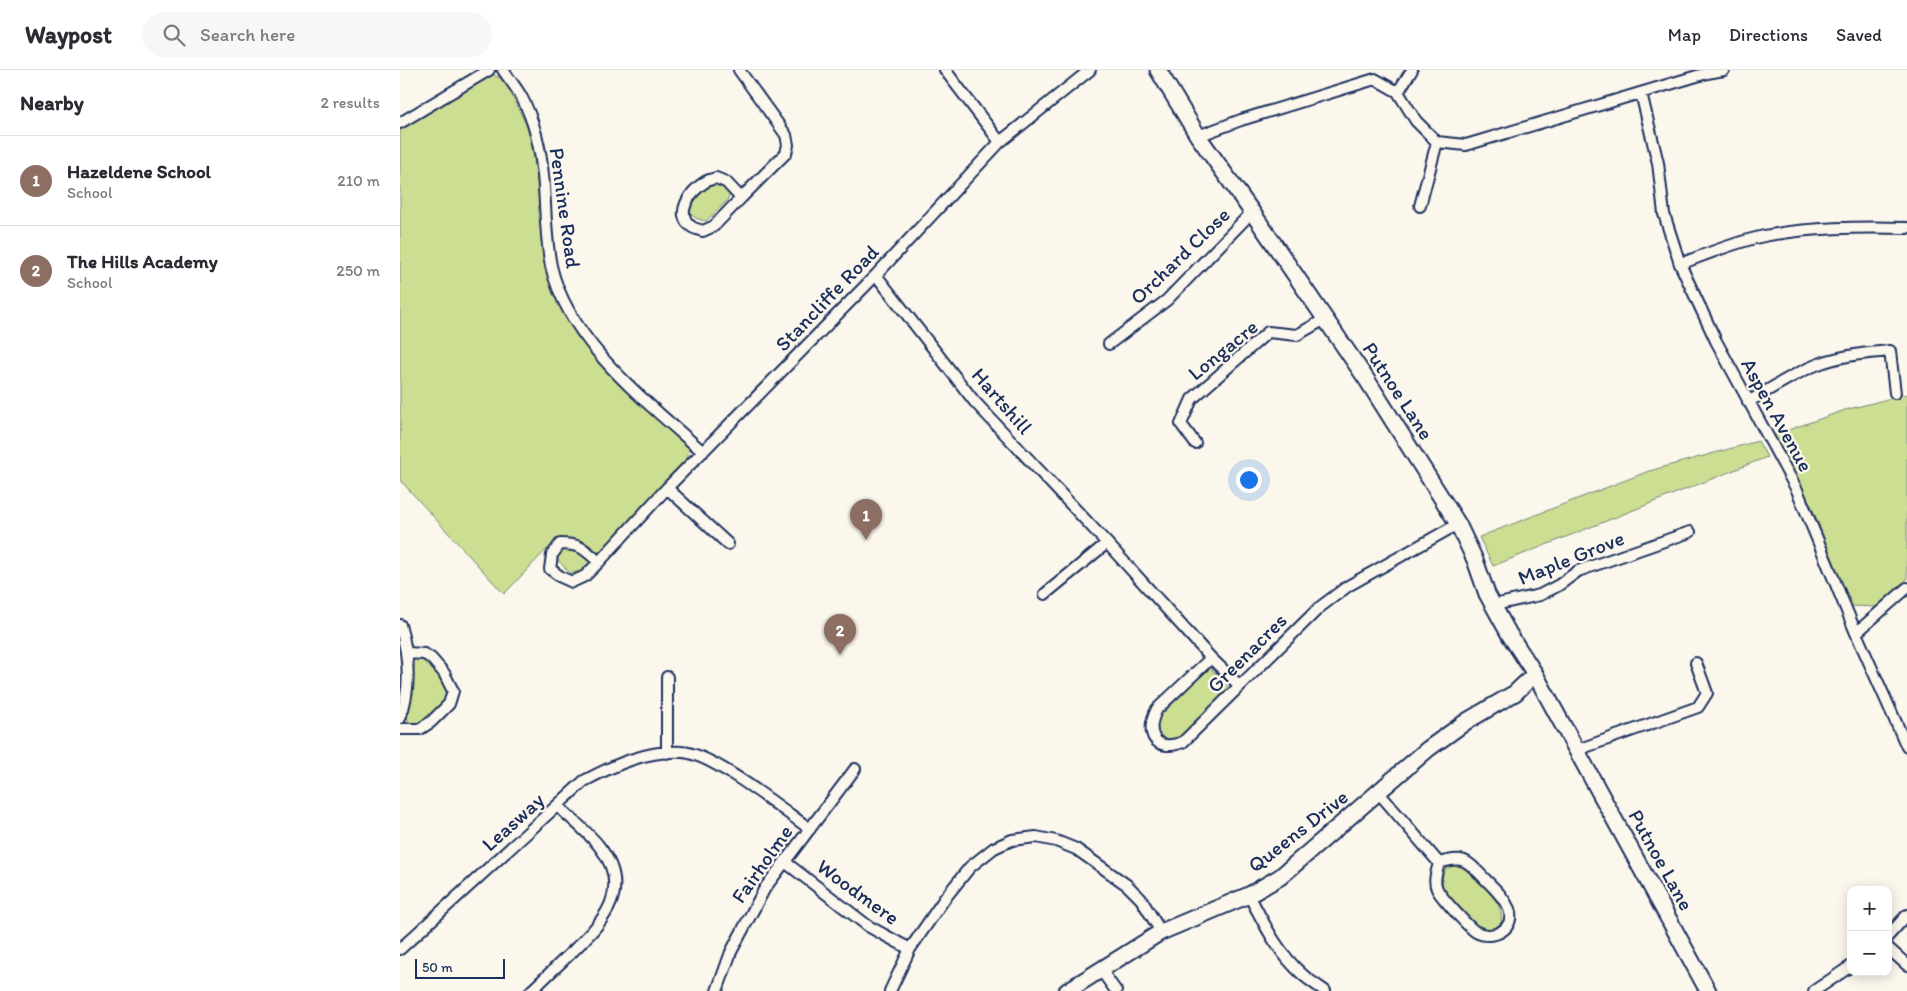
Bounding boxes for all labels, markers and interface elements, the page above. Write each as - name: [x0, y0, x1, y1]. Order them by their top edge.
- search box: [142, 12, 492, 57]
- text: Waypost: [25, 20, 112, 49]
- icon: search: [160, 21, 188, 49]
- text: Search here: [200, 23, 295, 46]
- text: Map: [1668, 24, 1701, 46]
- text: Directions: [1729, 24, 1808, 46]
- text: Saved: [1836, 24, 1882, 46]
- text: Nearby: [20, 90, 84, 115]
- text: 2 results: [320, 93, 380, 112]
- street label: Pennine Road: [545, 146, 586, 270]
- text: Hazeldene School: [67, 160, 211, 183]
- text: 1: [32, 171, 40, 190]
- text: 210 m: [337, 171, 380, 190]
- text: School: [67, 183, 113, 202]
- street label: Orchard Close: [1125, 202, 1235, 309]
- street label: Stancliffe Road: [770, 239, 884, 356]
- text: The Hills Academy: [67, 250, 218, 273]
- text: 2: [32, 261, 40, 280]
- text: 250 m: [336, 261, 380, 280]
- text: School: [67, 273, 113, 292]
- street label: Longacre: [1183, 314, 1263, 385]
- street label: Putnoe Lane: [1358, 337, 1439, 444]
- street label: Aspen Avenue: [1736, 354, 1819, 476]
- street label: Hartshill: [967, 362, 1038, 439]
- your location: [1236, 467, 1262, 493]
- pin: 1: [850, 499, 882, 540]
- street label: Maple Grove: [1514, 525, 1628, 590]
- street label: Greenacres: [1202, 608, 1292, 698]
- pin: 2: [824, 614, 856, 655]
- street label: Queens Drive: [1243, 784, 1353, 877]
- street label: Leasway: [476, 787, 549, 856]
- street label: Putnoe Lane: [1623, 805, 1699, 915]
- street label: Fairholme: [726, 820, 798, 908]
- street label: Woodmere: [812, 853, 904, 930]
- map controls: [1847, 886, 1892, 976]
- button: +: [1847, 886, 1892, 931]
- button: −: [1847, 931, 1892, 976]
- scale bar: [415, 956, 505, 979]
- text: 50 m: [422, 959, 453, 976]

